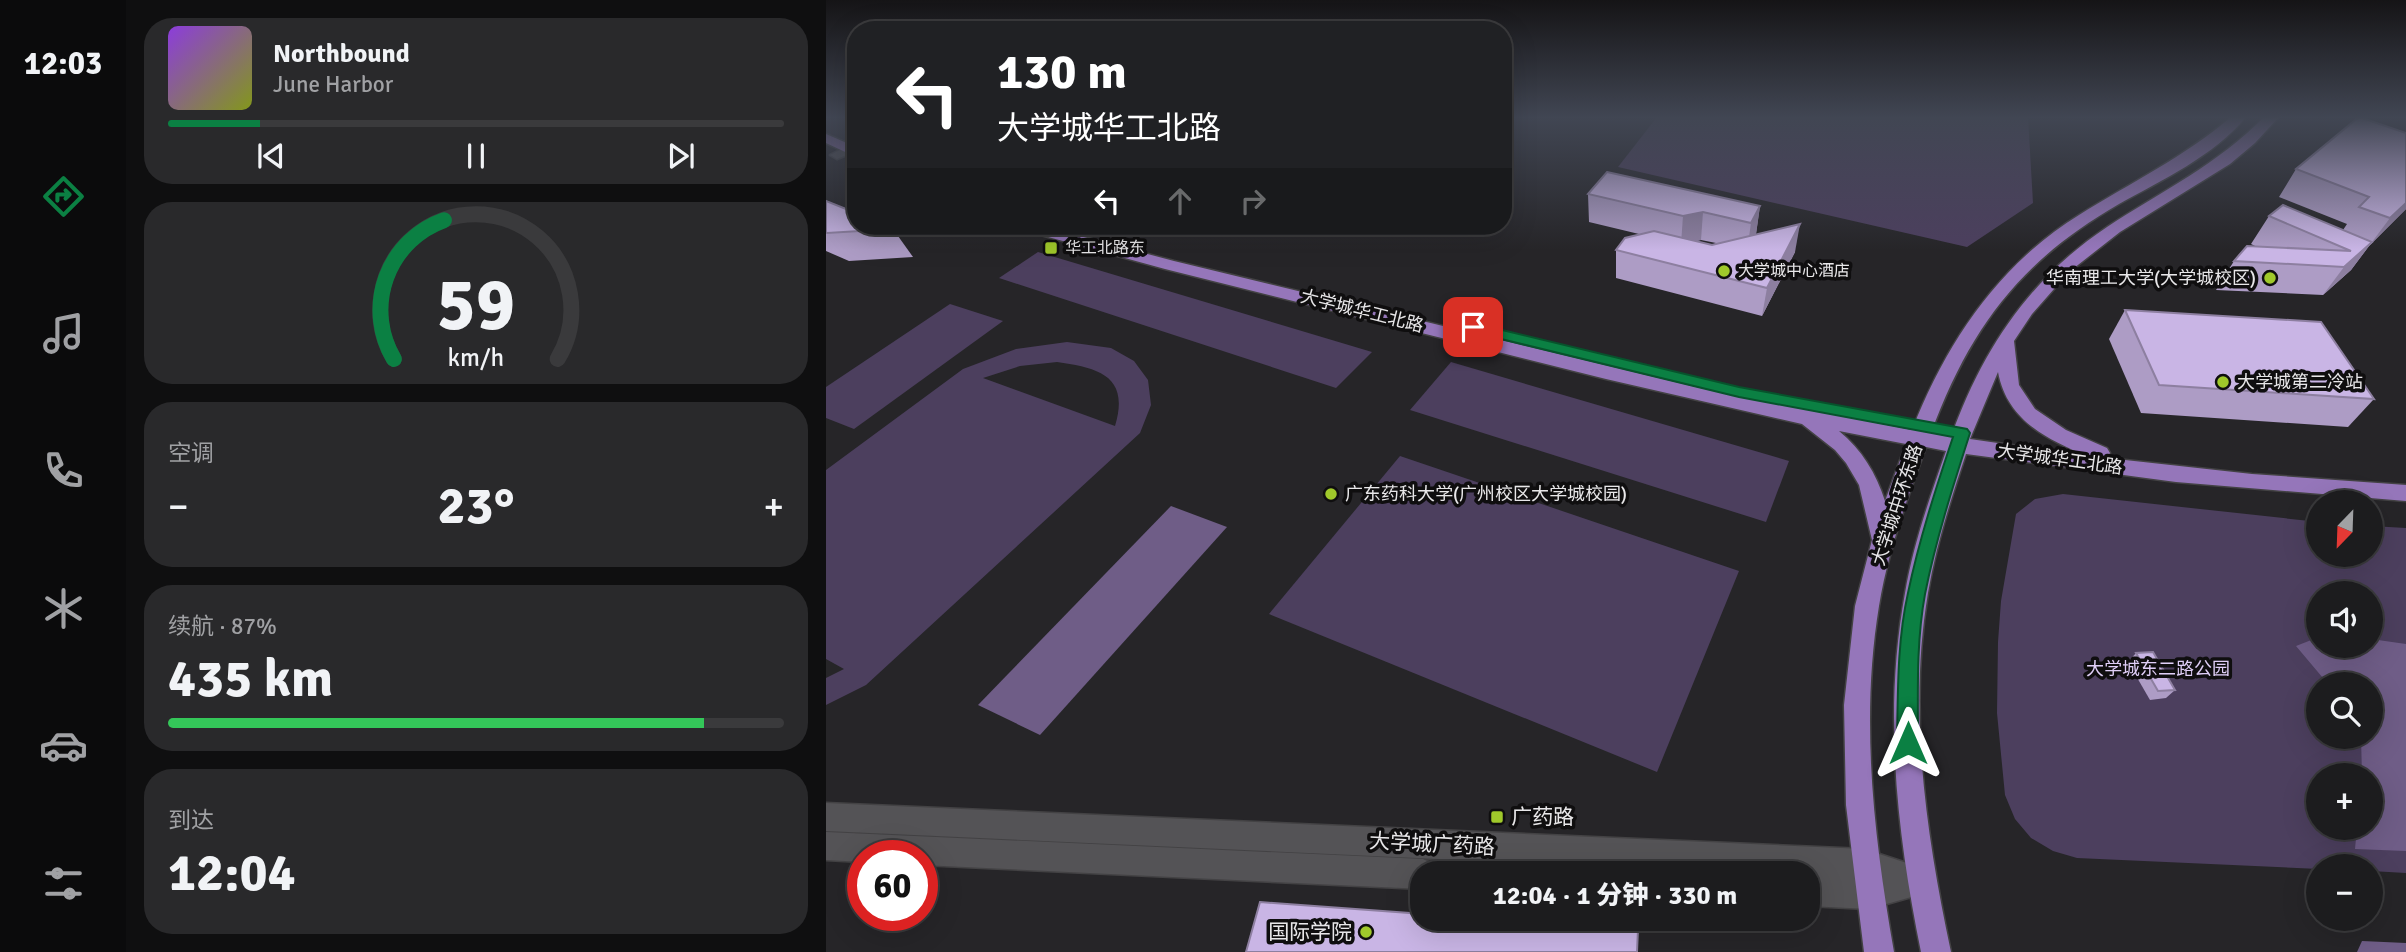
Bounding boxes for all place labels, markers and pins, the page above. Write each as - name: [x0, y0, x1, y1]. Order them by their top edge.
- place label: 华工北路东: [1065, 238, 1145, 258]
- marker: 华工北路东: [1043, 240, 1059, 256]
- place label: 大学城中心酒店: [1738, 261, 1850, 281]
- marker: 大学城中心酒店: [1716, 263, 1732, 279]
- place label: 华南理工大学(大学城校区): [2046, 267, 2256, 289]
- marker: 华南理工大学(大学城校区): [2262, 270, 2278, 286]
- pin: [1443, 297, 1503, 357]
- place label: 大学城第二冷站: [2237, 371, 2363, 393]
- marker: 大学城第二冷站: [2215, 374, 2231, 390]
- place label: 广东药科大学(广州校区大学城校园): [1345, 483, 1627, 505]
- marker: 广东药科大学(广州校区大学城校园): [1323, 486, 1339, 502]
- place label: 广药路: [1511, 804, 1574, 830]
- marker: 广药路: [1489, 809, 1505, 825]
- place label: 国际学院: [1268, 919, 1352, 945]
- marker: 国际学院: [1358, 924, 1374, 940]

